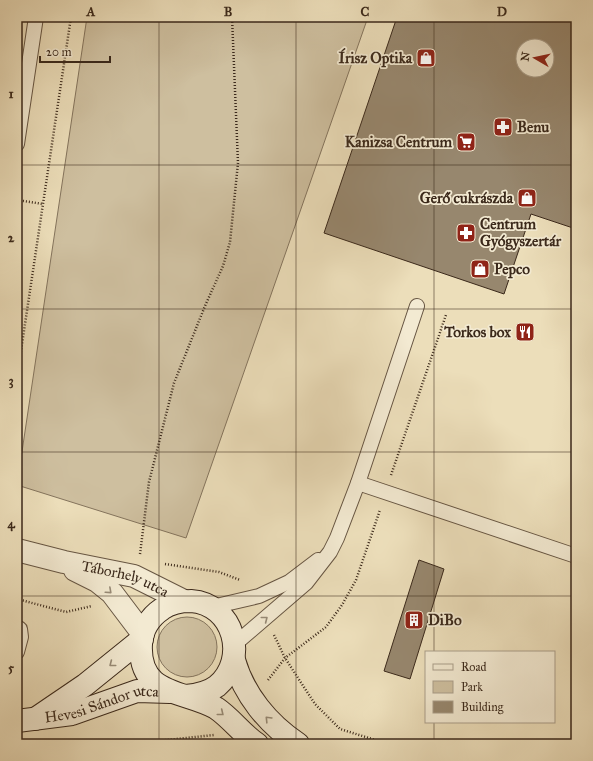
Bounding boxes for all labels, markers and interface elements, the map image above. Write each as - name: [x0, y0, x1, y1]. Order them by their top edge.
- text: A: [86, 4, 96, 20]
- text: B: [224, 4, 233, 20]
- text: C: [361, 4, 370, 20]
- text: D: [497, 4, 507, 20]
- scale bar: [40, 38, 110, 64]
- north arrow: [515, 38, 555, 78]
- text: 20 m: [46, 45, 72, 59]
- place label: Írisz Optika: [339, 47, 413, 68]
- shop icon: Írisz Optika: [415, 47, 437, 69]
- text: N: [518, 50, 533, 62]
- text: 1: [8, 86, 14, 102]
- pharmacy icon: Benu: [492, 116, 514, 138]
- place label: Benu: [517, 118, 549, 136]
- supermarket icon: Kanizsa Centrum: [455, 131, 477, 153]
- place label: Kanizsa Centrum: [345, 133, 452, 151]
- shop icon: Gerő cukrászda: [516, 187, 538, 209]
- place label: Gerő cukrászda: [420, 189, 514, 207]
- place label: Centrum Gyógyszertár: [480, 215, 561, 251]
- pharmacy icon: Centrum Gyógyszertár: [455, 222, 477, 244]
- text: 2: [8, 230, 15, 246]
- shop icon: Pepco: [469, 258, 491, 280]
- place label: Pepco: [494, 260, 530, 279]
- restaurant icon: Torkos box: [514, 321, 536, 343]
- place label: Torkos box: [443, 323, 511, 341]
- text: 3: [8, 373, 14, 389]
- text: 4: [7, 516, 15, 532]
- street label: Táborhely utca: [80, 557, 172, 601]
- one-way arrow: [104, 586, 111, 593]
- building icon: DiBo: [403, 609, 425, 631]
- place label: DiBo: [428, 611, 462, 629]
- one-way arrow: [260, 616, 267, 623]
- legend: [425, 651, 555, 723]
- one-way arrow: [109, 659, 116, 666]
- text: 5: [8, 660, 15, 676]
- text: Road: [461, 660, 487, 674]
- text: Park: [461, 680, 483, 694]
- street label: Hevesi Sándor utca: [44, 681, 160, 726]
- text: Building: [461, 700, 504, 715]
- one-way arrow: [216, 708, 223, 715]
- one-way arrow: [265, 716, 273, 724]

